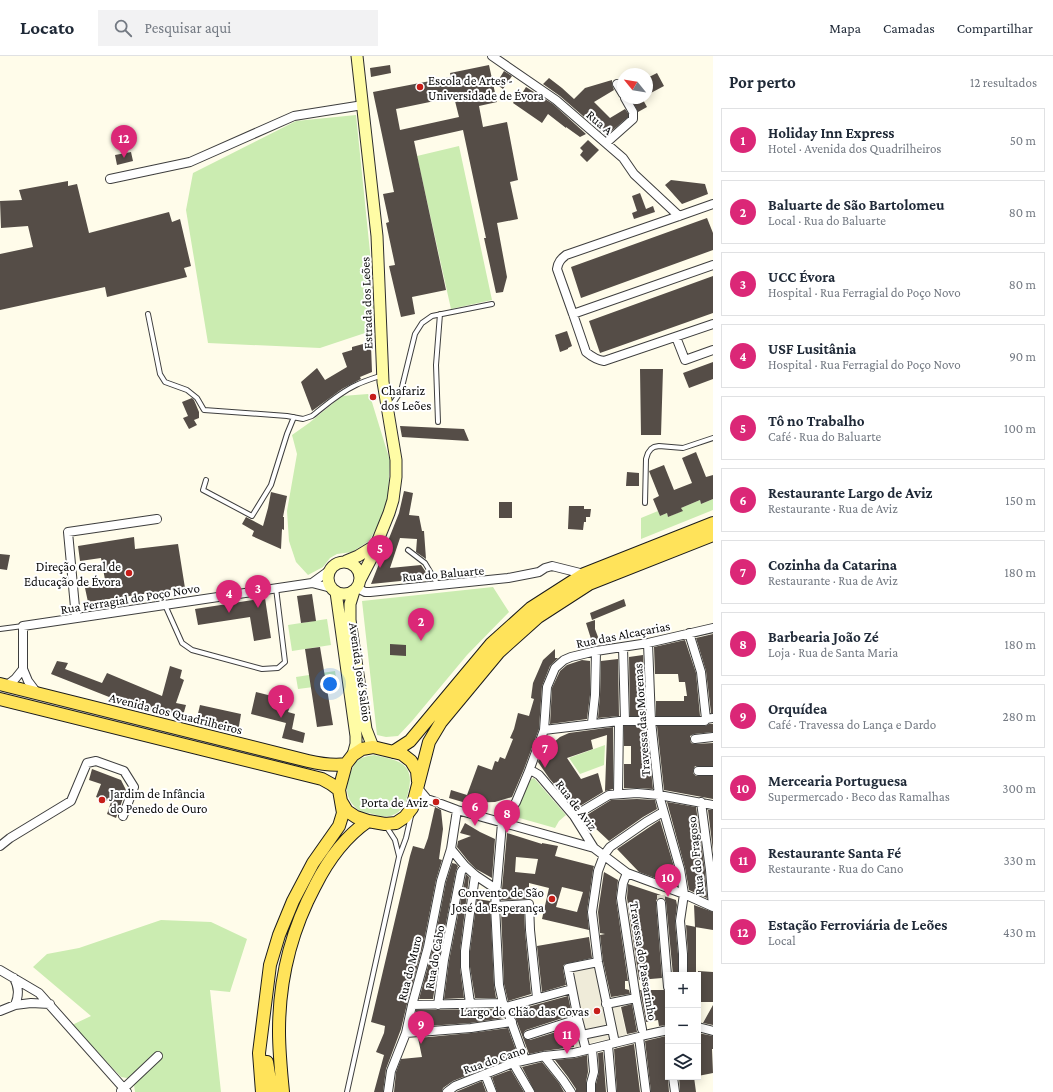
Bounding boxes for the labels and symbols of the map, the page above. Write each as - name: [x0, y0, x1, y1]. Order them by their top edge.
- north arrow: [617, 68, 653, 104]
- place label: Escola de Artes - Universidade de Évora: [428, 73, 544, 103]
- marker: Escola de Artes - Universidade de Évora: [415, 82, 425, 92]
- street label: Rua A: [584, 107, 616, 138]
- pin: 12: [111, 125, 137, 158]
- street label: Estrada dos Leões: [357, 257, 376, 349]
- place label: Chafariz dos Leões: [381, 383, 431, 413]
- marker: Chafariz dos Leões: [368, 392, 378, 402]
- pin: 5: [367, 535, 393, 568]
- place label: Direção Geral de Educação de Évora: [24, 559, 121, 589]
- street label: Rua do Baluarte: [401, 562, 485, 585]
- marker: Direção Geral de Educação de Évora: [124, 568, 134, 578]
- pin: 3: [245, 575, 271, 608]
- street label: Rua Ferragial do Poço Novo: [59, 580, 201, 617]
- pin: 4: [216, 580, 242, 613]
- pin: 2: [408, 608, 434, 641]
- street label: Rua das Alcaçarias: [575, 618, 671, 651]
- street label: Avenida José Saloio: [346, 622, 375, 723]
- street label: Travessa das Morenas: [630, 663, 653, 777]
- your location: [320, 674, 340, 694]
- pin: 1: [268, 685, 294, 718]
- street label: Avenida dos Quadrilheiros: [108, 690, 244, 737]
- pin: 7: [532, 735, 558, 768]
- street label: Rua de Aviz: [553, 777, 601, 834]
- place label: Jardim de Infância do Penedo de Ouro: [109, 786, 208, 816]
- pin: 6: [462, 793, 488, 826]
- marker: Jardim de Infância do Penedo de Ouro: [97, 795, 107, 805]
- place label: Porta de Aviz: [361, 795, 428, 810]
- marker: Porta de Aviz: [431, 797, 441, 807]
- pin: 8: [494, 800, 520, 833]
- street label: Rua do Fragoso: [684, 816, 707, 896]
- pin: 10: [655, 864, 681, 897]
- place label: Convento de São José da Esperança: [451, 885, 544, 915]
- marker: Convento de São José da Esperança: [547, 894, 557, 904]
- street label: Travessa do Passarinho: [627, 900, 660, 1022]
- street label: Rua do Cabo: [421, 924, 448, 990]
- street label: Rua do Muro: [394, 934, 425, 1002]
- place label: Largo do Chão das Covas: [460, 1004, 589, 1019]
- marker: Largo do Chão das Covas: [592, 1006, 602, 1016]
- pin: 9: [408, 1011, 434, 1044]
- pin: 11: [554, 1021, 580, 1054]
- street label: Rua do Cano: [461, 1042, 527, 1077]

